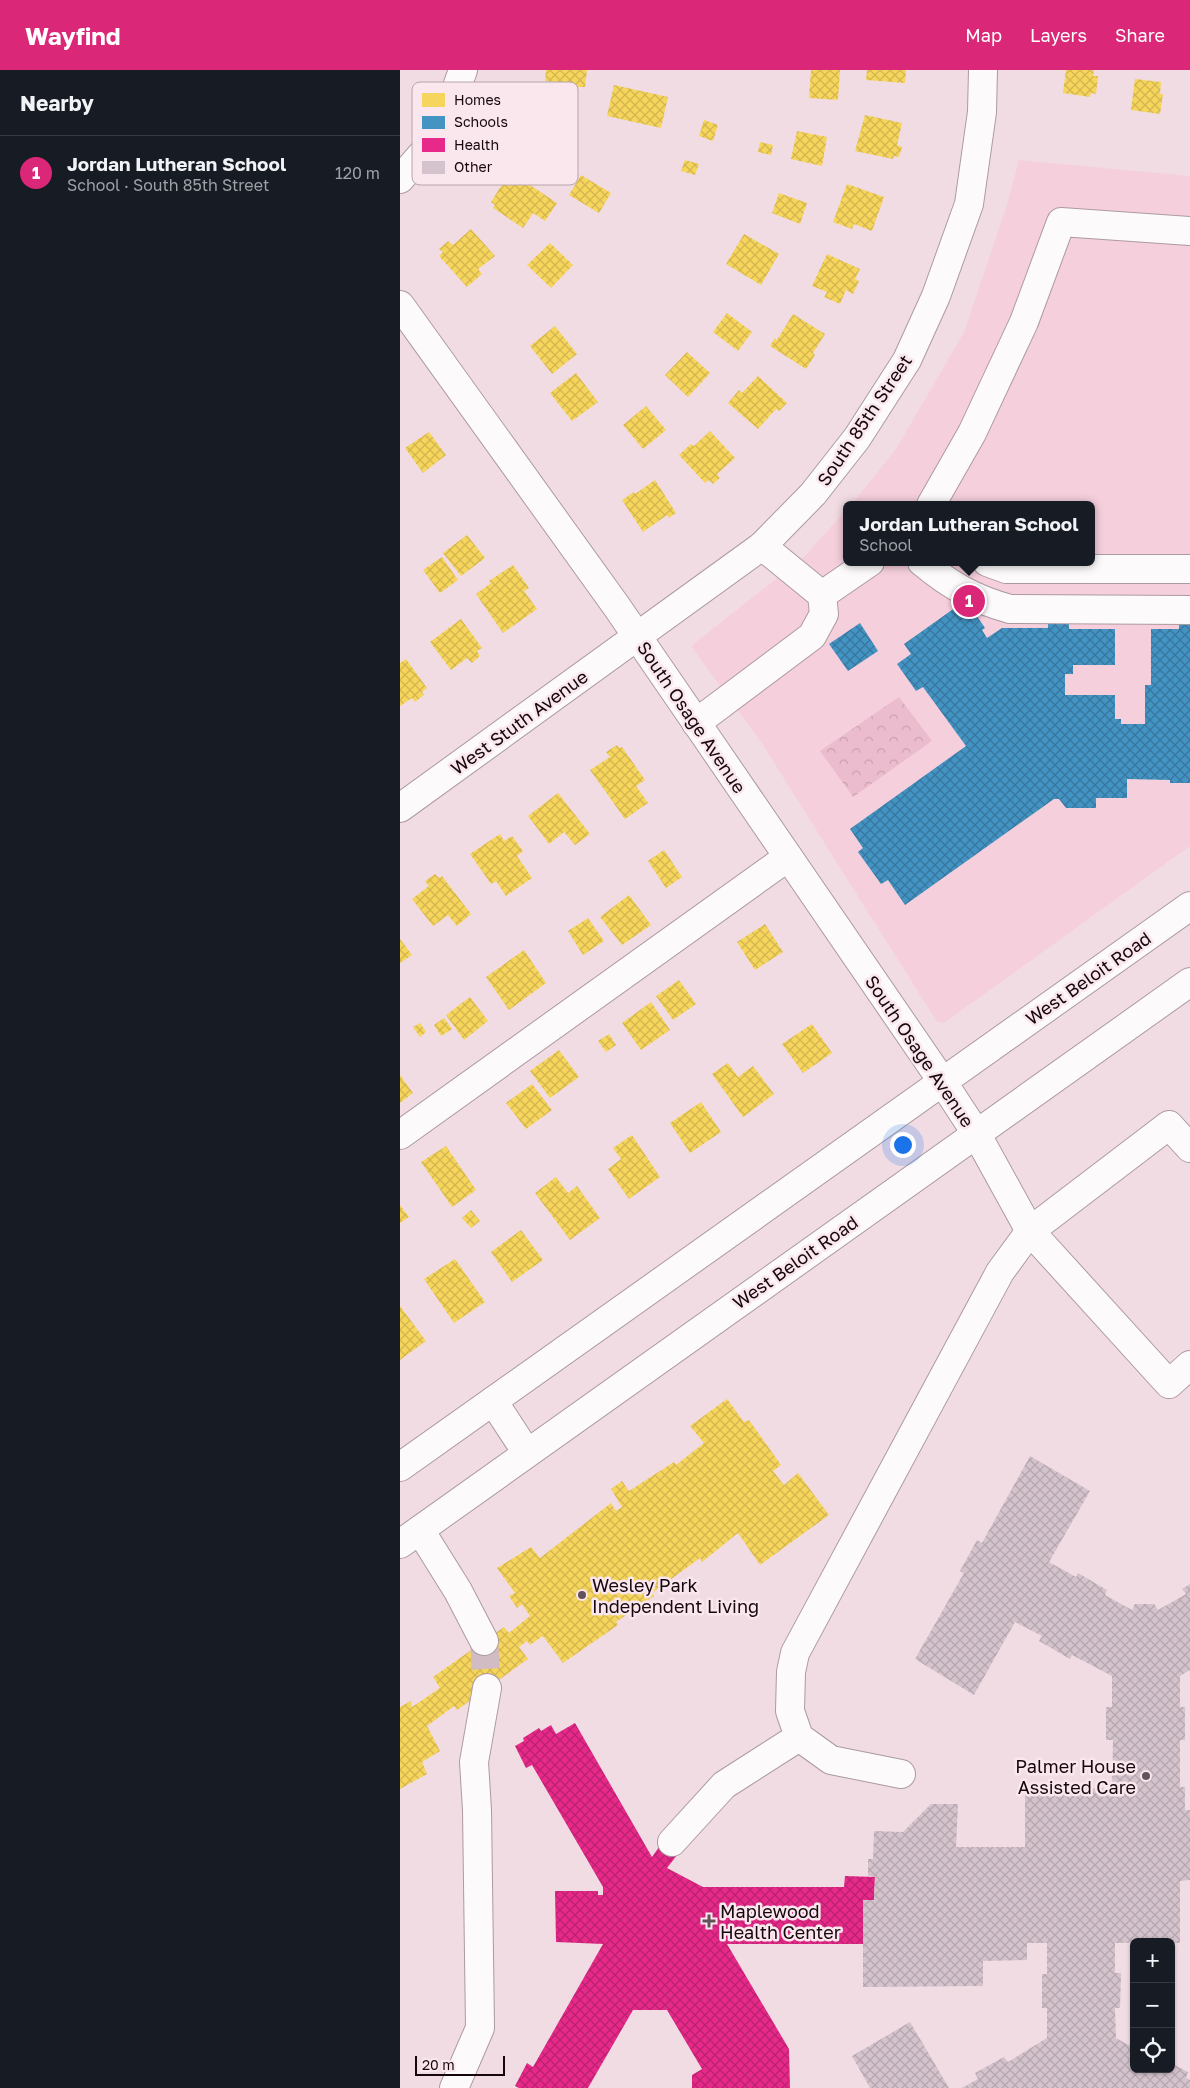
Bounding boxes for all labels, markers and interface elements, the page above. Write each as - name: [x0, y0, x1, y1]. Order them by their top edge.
- text: Wayfind: [25, 21, 121, 50]
- text: Map: [965, 24, 1002, 46]
- text: Layers: [1030, 24, 1087, 46]
- text: Share: [1115, 24, 1165, 46]
- legend: [412, 82, 578, 185]
- text: Nearby: [20, 90, 94, 116]
- text: Homes: [454, 91, 501, 108]
- text: Schools: [454, 113, 508, 130]
- text: Health: [454, 136, 499, 153]
- text: Jordan Lutheran School: [67, 152, 286, 175]
- text: Other: [454, 158, 493, 175]
- text: 1: [32, 163, 40, 183]
- text: 120 m: [335, 163, 380, 183]
- text: School · South 85th Street: [67, 175, 269, 195]
- street label: South 85th Street: [812, 350, 916, 490]
- popup: [843, 501, 1095, 566]
- text: Jordan Lutheran School: [859, 512, 1079, 535]
- text: School: [859, 535, 912, 555]
- pin: 1: [953, 582, 985, 620]
- street label: South Osage Avenue: [633, 637, 751, 797]
- street label: West Stuth Avenue: [446, 665, 592, 779]
- street label: West Beloit Road: [1021, 927, 1155, 1029]
- street label: South Osage Avenue: [861, 971, 979, 1131]
- your location: [890, 1132, 916, 1158]
- street label: West Beloit Road: [728, 1211, 862, 1313]
- place label: Wesley Park Independent Living: [592, 1574, 759, 1617]
- marker: Wesley Park Independent Living: [576, 1589, 588, 1601]
- place label: Palmer House Assisted Care: [1015, 1755, 1136, 1798]
- marker: Palmer House Assisted Care: [1140, 1770, 1152, 1782]
- place label: Maplewood Health Center: [720, 1900, 841, 1943]
- marker: Maplewood Health Center: [702, 1914, 716, 1928]
- map controls: [1130, 1938, 1175, 2073]
- button: +: [1130, 1938, 1175, 1983]
- button: −: [1130, 1983, 1175, 2028]
- button: locate: [1130, 2028, 1175, 2073]
- scale bar: [415, 2053, 505, 2076]
- text: 20 m: [422, 2056, 455, 2073]

